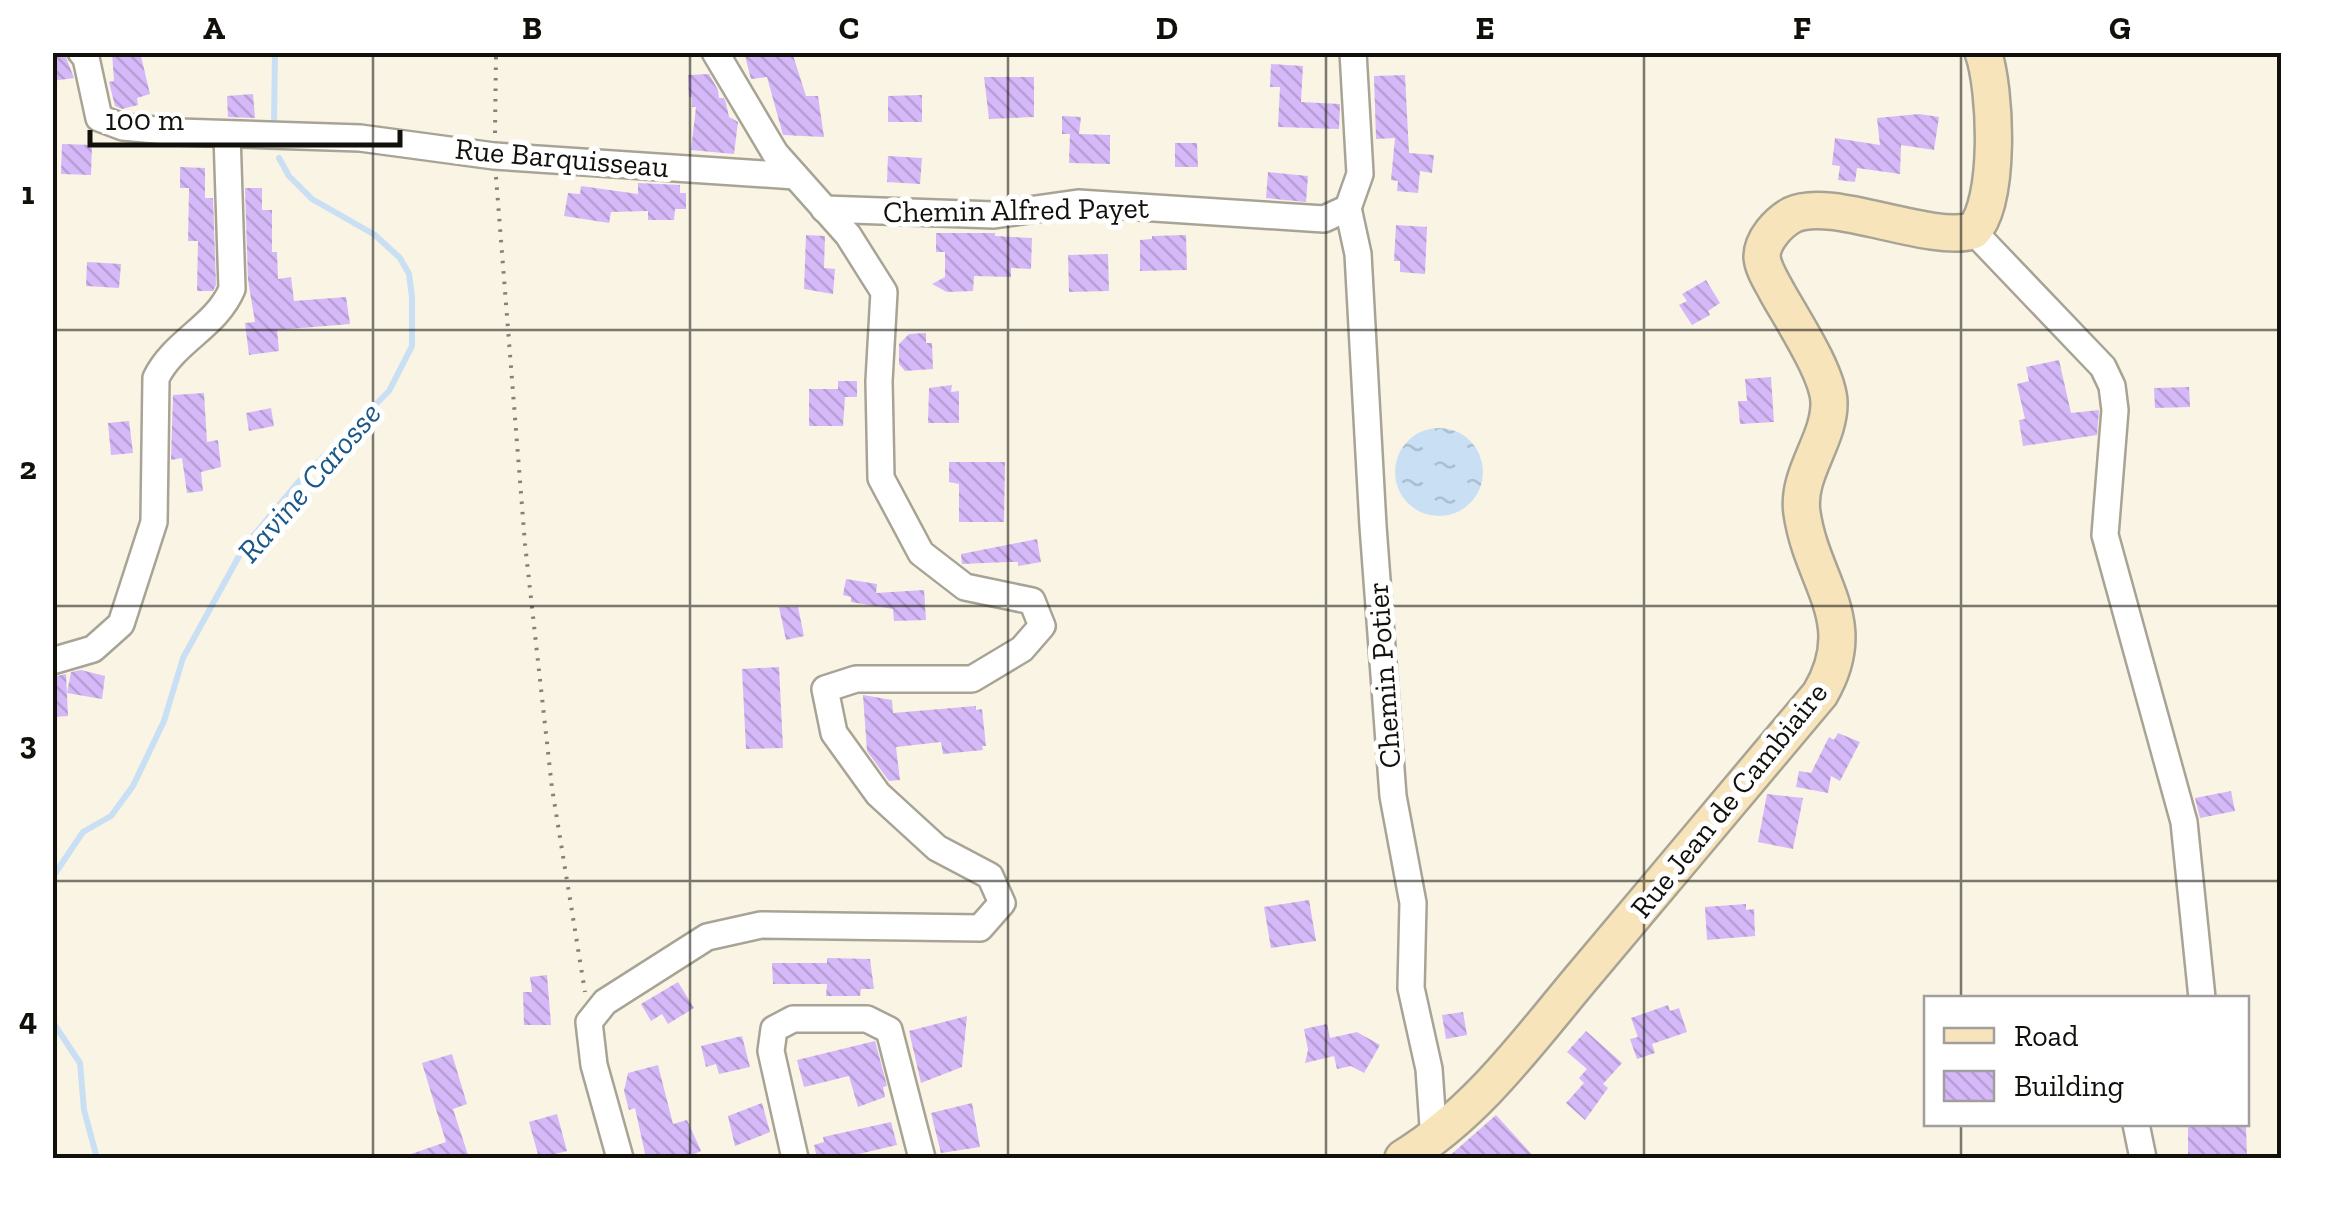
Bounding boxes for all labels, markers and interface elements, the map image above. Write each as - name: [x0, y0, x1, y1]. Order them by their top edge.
- text: A: [203, 9, 225, 47]
- text: B: [522, 9, 542, 47]
- text: C: [839, 9, 859, 47]
- text: D: [1156, 9, 1178, 47]
- text: E: [1476, 9, 1494, 47]
- text: F: [1793, 9, 1811, 47]
- text: G: [2109, 9, 2131, 47]
- scale bar: [90, 85, 400, 147]
- text: 100 m: [105, 102, 184, 138]
- street label: Rue Barquisseau: [454, 131, 671, 185]
- text: 1: [22, 174, 35, 212]
- street label: Chemin Alfred Payet: [883, 190, 1149, 230]
- water label: Ravine Carosse: [229, 394, 389, 570]
- text: 2: [19, 449, 37, 487]
- street label: Chemin Potier: [1360, 581, 1408, 769]
- street label: Rue Jean de Cambiaire: [1623, 675, 1835, 925]
- text: 3: [19, 724, 37, 762]
- legend: [1924, 996, 2249, 1126]
- text: 4: [19, 1000, 37, 1038]
- text: Road: [2014, 1018, 2079, 1054]
- text: Building: [2014, 1068, 2124, 1104]

